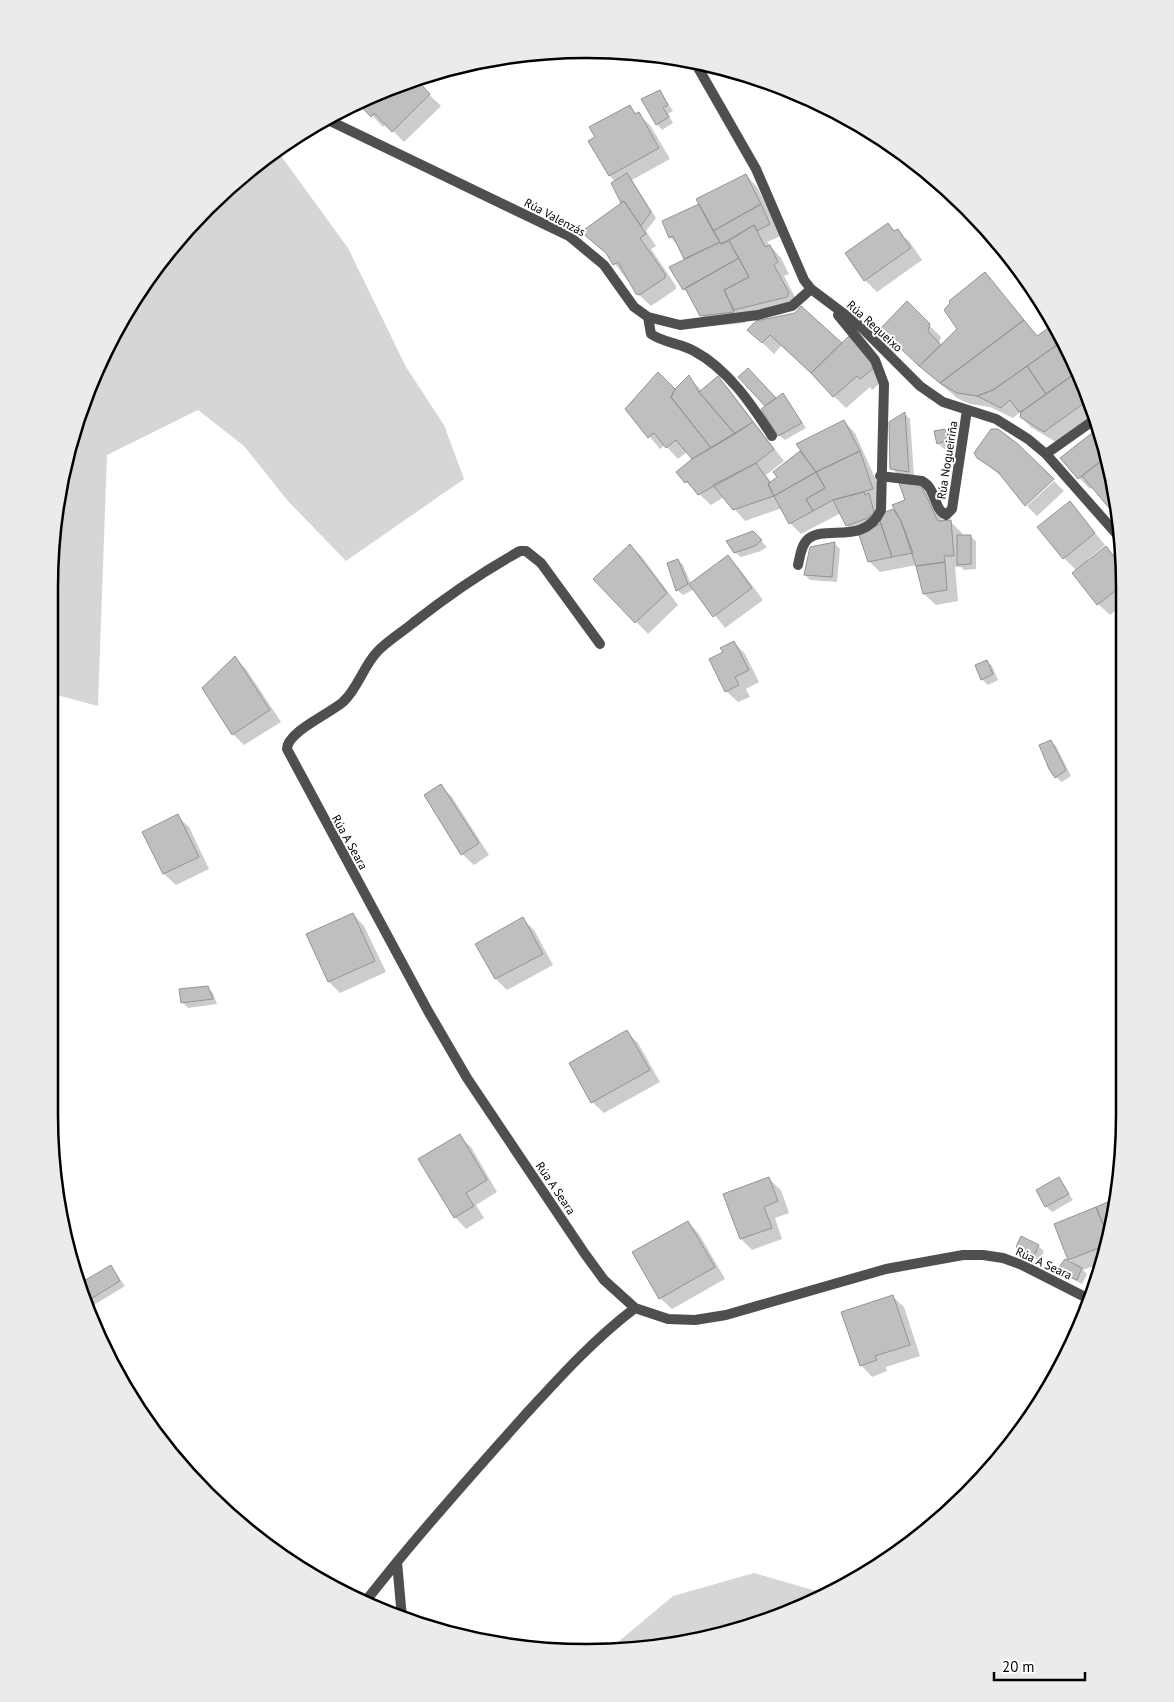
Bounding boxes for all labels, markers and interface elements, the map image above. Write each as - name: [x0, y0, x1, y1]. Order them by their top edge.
- street label: Rúa Valenzás: [522, 195, 588, 239]
- street label: Rúa Requeixo: [844, 297, 906, 355]
- street label: Rúa Nogueiriña: [933, 420, 961, 500]
- street label: Rúa A Seara: [329, 812, 371, 872]
- street label: Rúa A Seara: [533, 1159, 579, 1217]
- street label: Rúa A Seara: [1013, 1243, 1075, 1283]
- scale bar: [994, 1650, 1085, 1682]
- text: 20 m: [1002, 1657, 1035, 1676]

